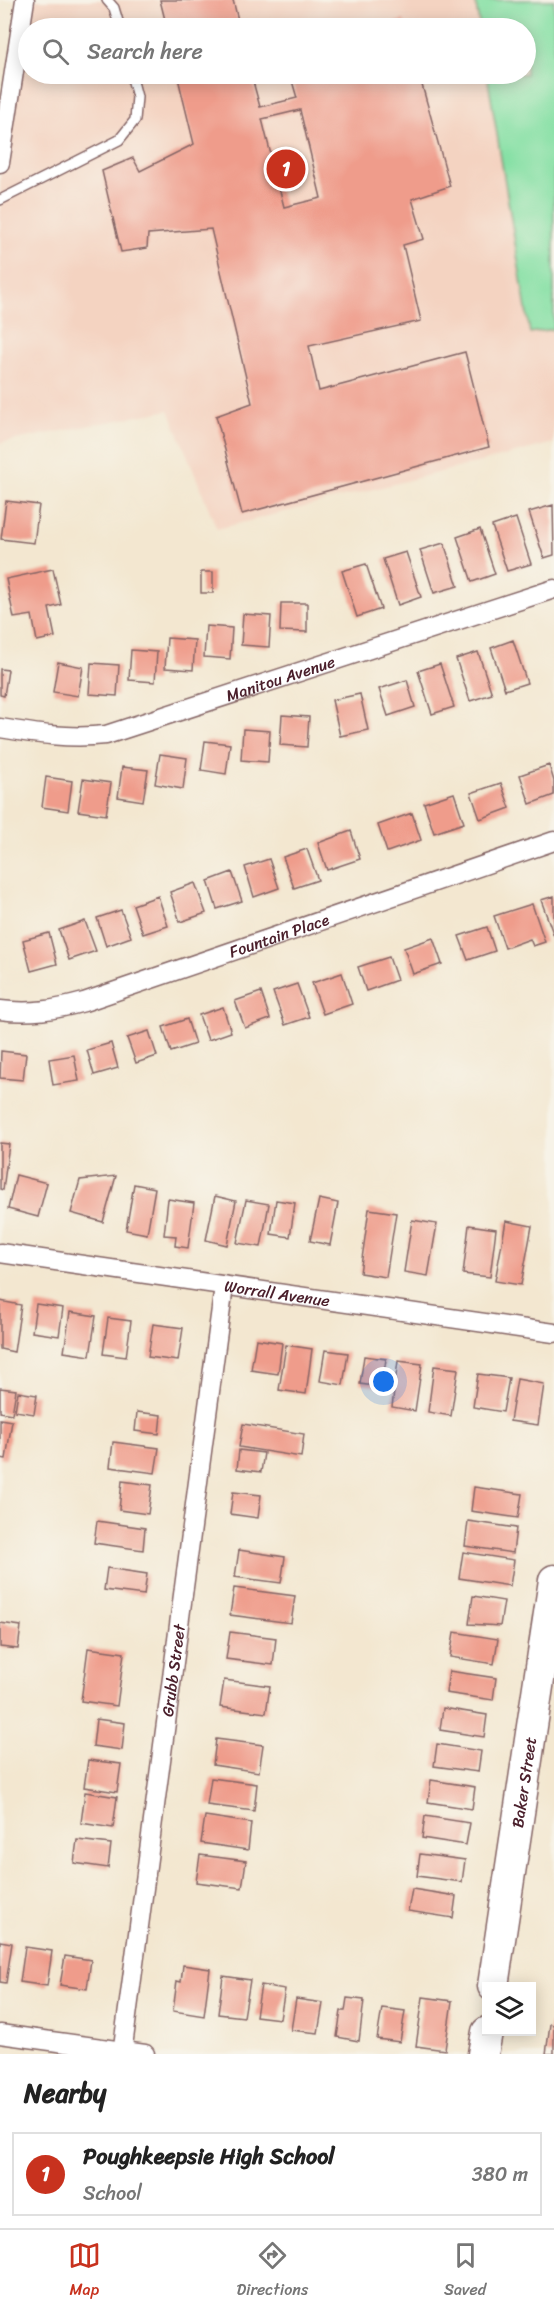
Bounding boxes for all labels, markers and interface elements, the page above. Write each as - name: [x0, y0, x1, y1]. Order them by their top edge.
- search box: [18, 18, 536, 84]
- text: Search here: [87, 32, 203, 71]
- icon: search: [39, 35, 72, 68]
- pin: 1: [266, 146, 306, 192]
- street label: Manitou Avenue: [222, 647, 339, 710]
- street label: Fountain Place: [225, 905, 333, 966]
- street label: Worrall Avenue: [222, 1272, 332, 1315]
- your location: [369, 1367, 398, 1396]
- street label: Grubb Street: [153, 1622, 194, 1718]
- street label: Baker Street: [503, 1735, 545, 1830]
- map controls: [482, 1982, 536, 2036]
- button: layers: [482, 1982, 536, 2036]
- text: Nearby: [24, 2070, 106, 2116]
- text: Poughkeepsie High School: [83, 2137, 335, 2176]
- text: 1: [41, 2157, 50, 2192]
- text: 380 m: [472, 2157, 528, 2192]
- text: School: [83, 2176, 142, 2211]
- tab: Map: [68, 2239, 101, 2304]
- tab: Directions: [237, 2239, 308, 2304]
- tab: Saved: [444, 2239, 486, 2304]

